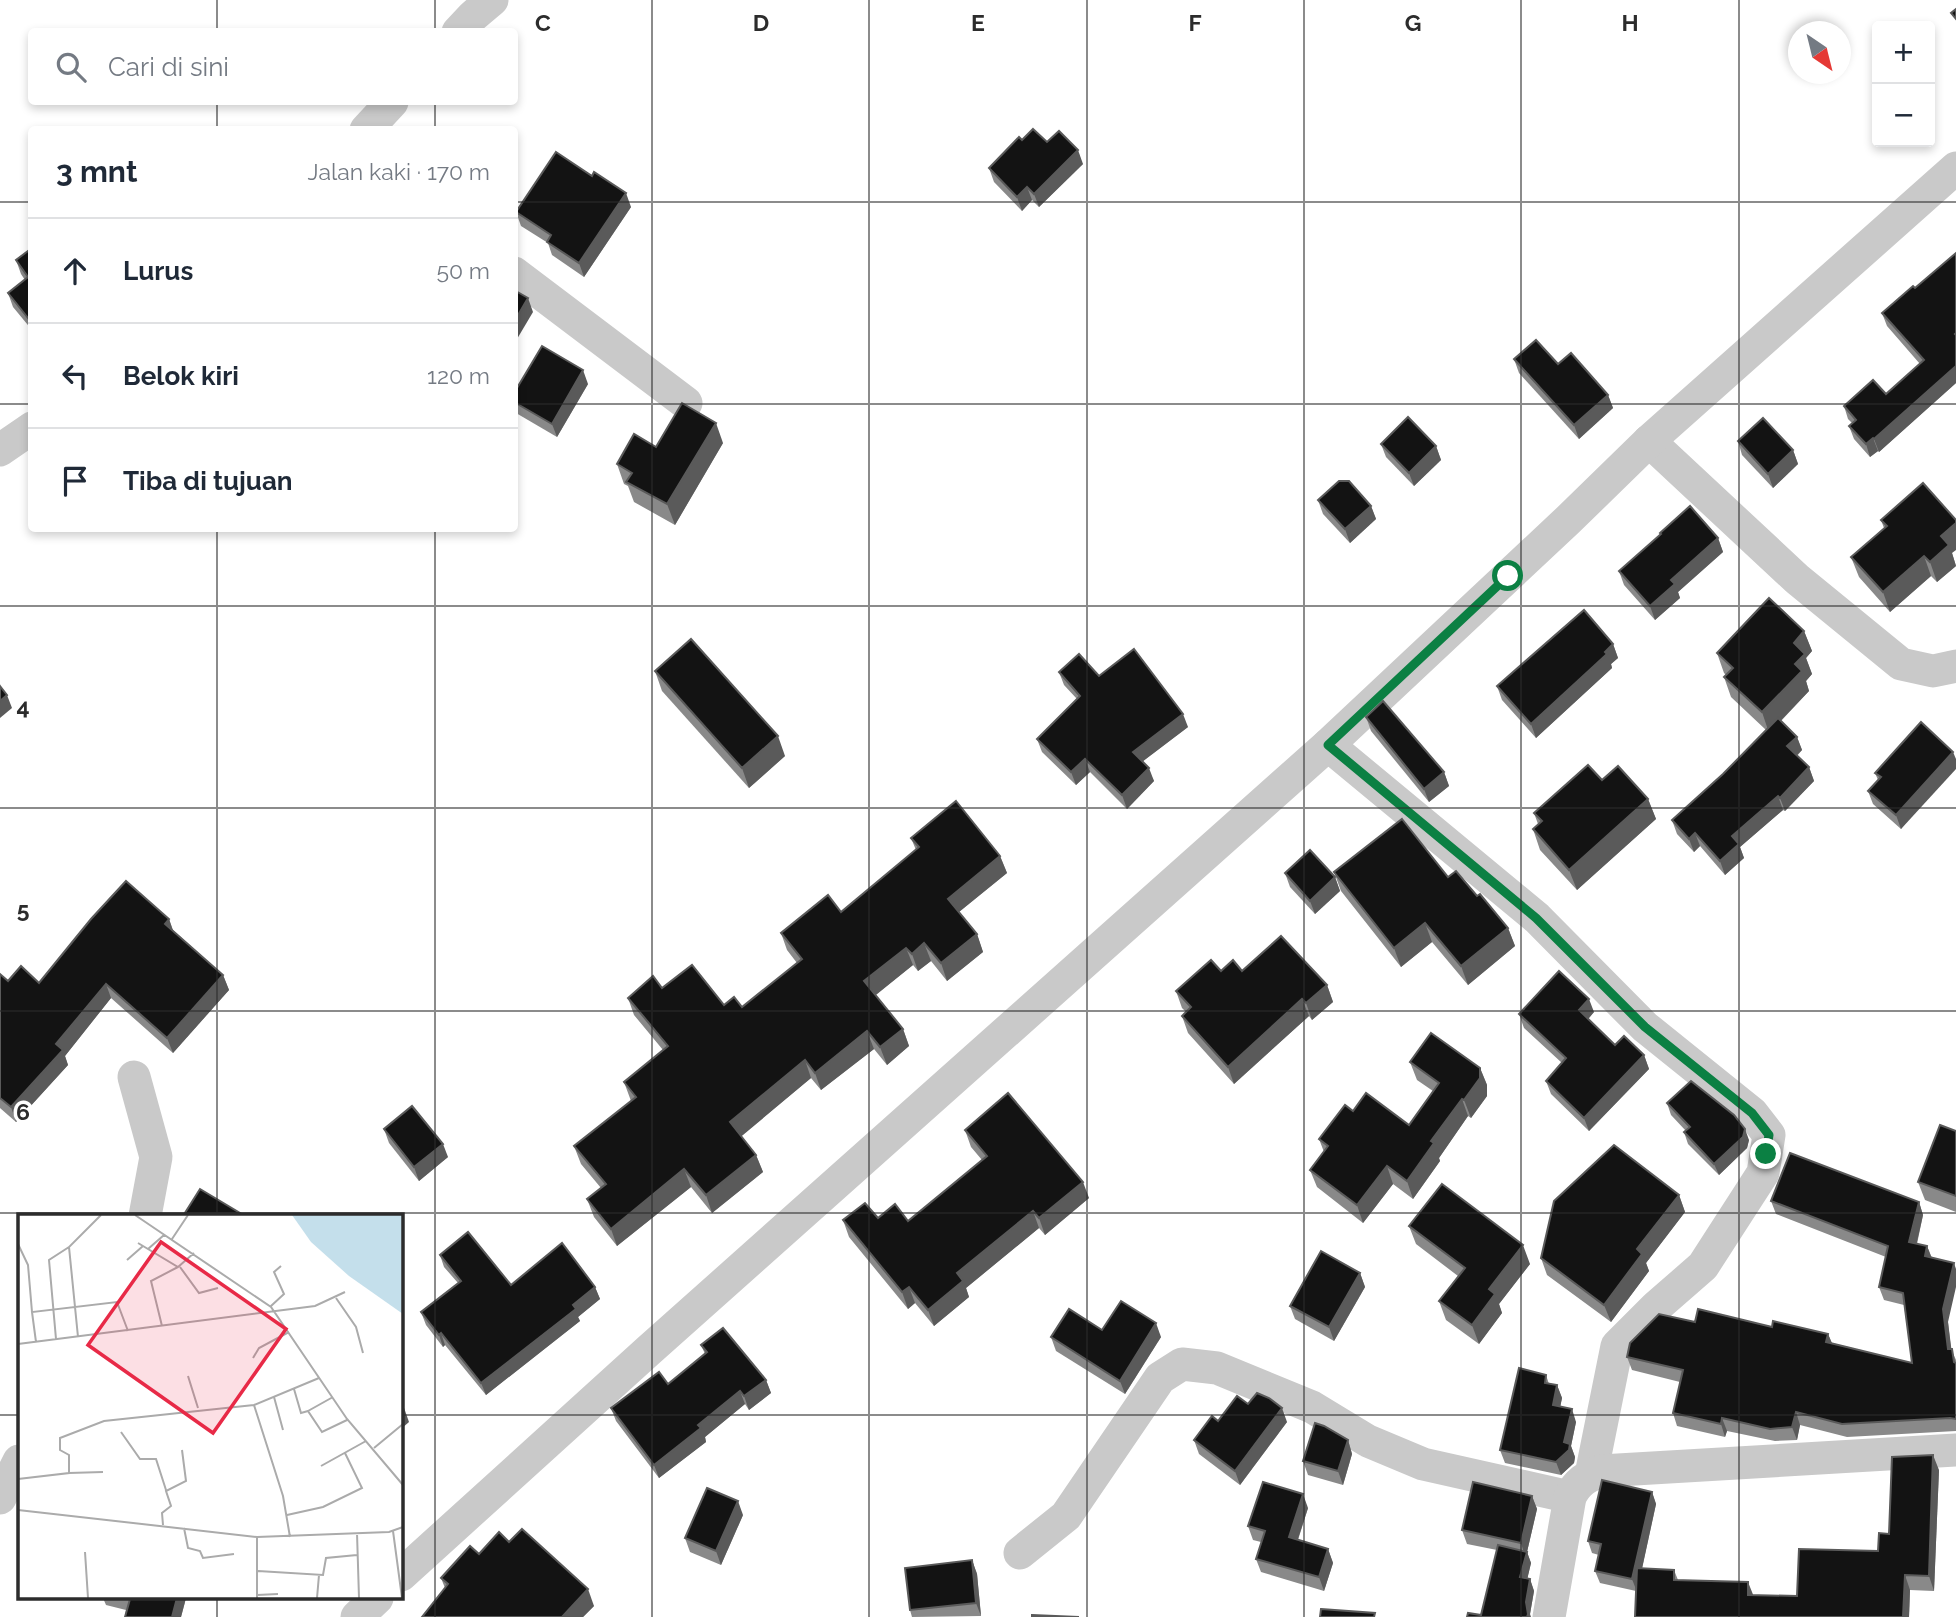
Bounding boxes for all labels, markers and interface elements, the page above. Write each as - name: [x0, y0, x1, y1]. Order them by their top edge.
- text: C: [535, 9, 551, 36]
- text: D: [753, 9, 769, 36]
- text: E: [971, 9, 985, 36]
- text: F: [1188, 9, 1202, 36]
- text: G: [1405, 9, 1421, 36]
- text: H: [1621, 9, 1639, 36]
- north arrow: [1788, 21, 1851, 84]
- map controls: [1872, 21, 1935, 147]
- button: +: [1872, 21, 1935, 84]
- search box: [28, 28, 518, 105]
- icon: search: [52, 48, 90, 86]
- text: Cari di sini: [108, 52, 229, 82]
- button: −: [1872, 84, 1935, 147]
- text: 3 mnt: [56, 154, 137, 189]
- text: Jalan kaki · 170 m: [308, 158, 490, 185]
- icon: ahead: [56, 252, 94, 290]
- text: Lurus: [123, 256, 193, 286]
- text: 50 m: [436, 257, 490, 284]
- icon: left: [56, 357, 94, 395]
- text: Belok kiri: [123, 361, 239, 391]
- text: 120 m: [427, 362, 490, 389]
- icon: arrive: [56, 462, 94, 500]
- text: Tiba di tujuan: [123, 466, 293, 496]
- route start: [1492, 560, 1523, 591]
- text: 4: [16, 693, 30, 720]
- text: 5: [17, 896, 30, 923]
- text: 6: [16, 1098, 30, 1125]
- route end: [1750, 1138, 1781, 1169]
- inset map: [18, 1214, 402, 1600]

